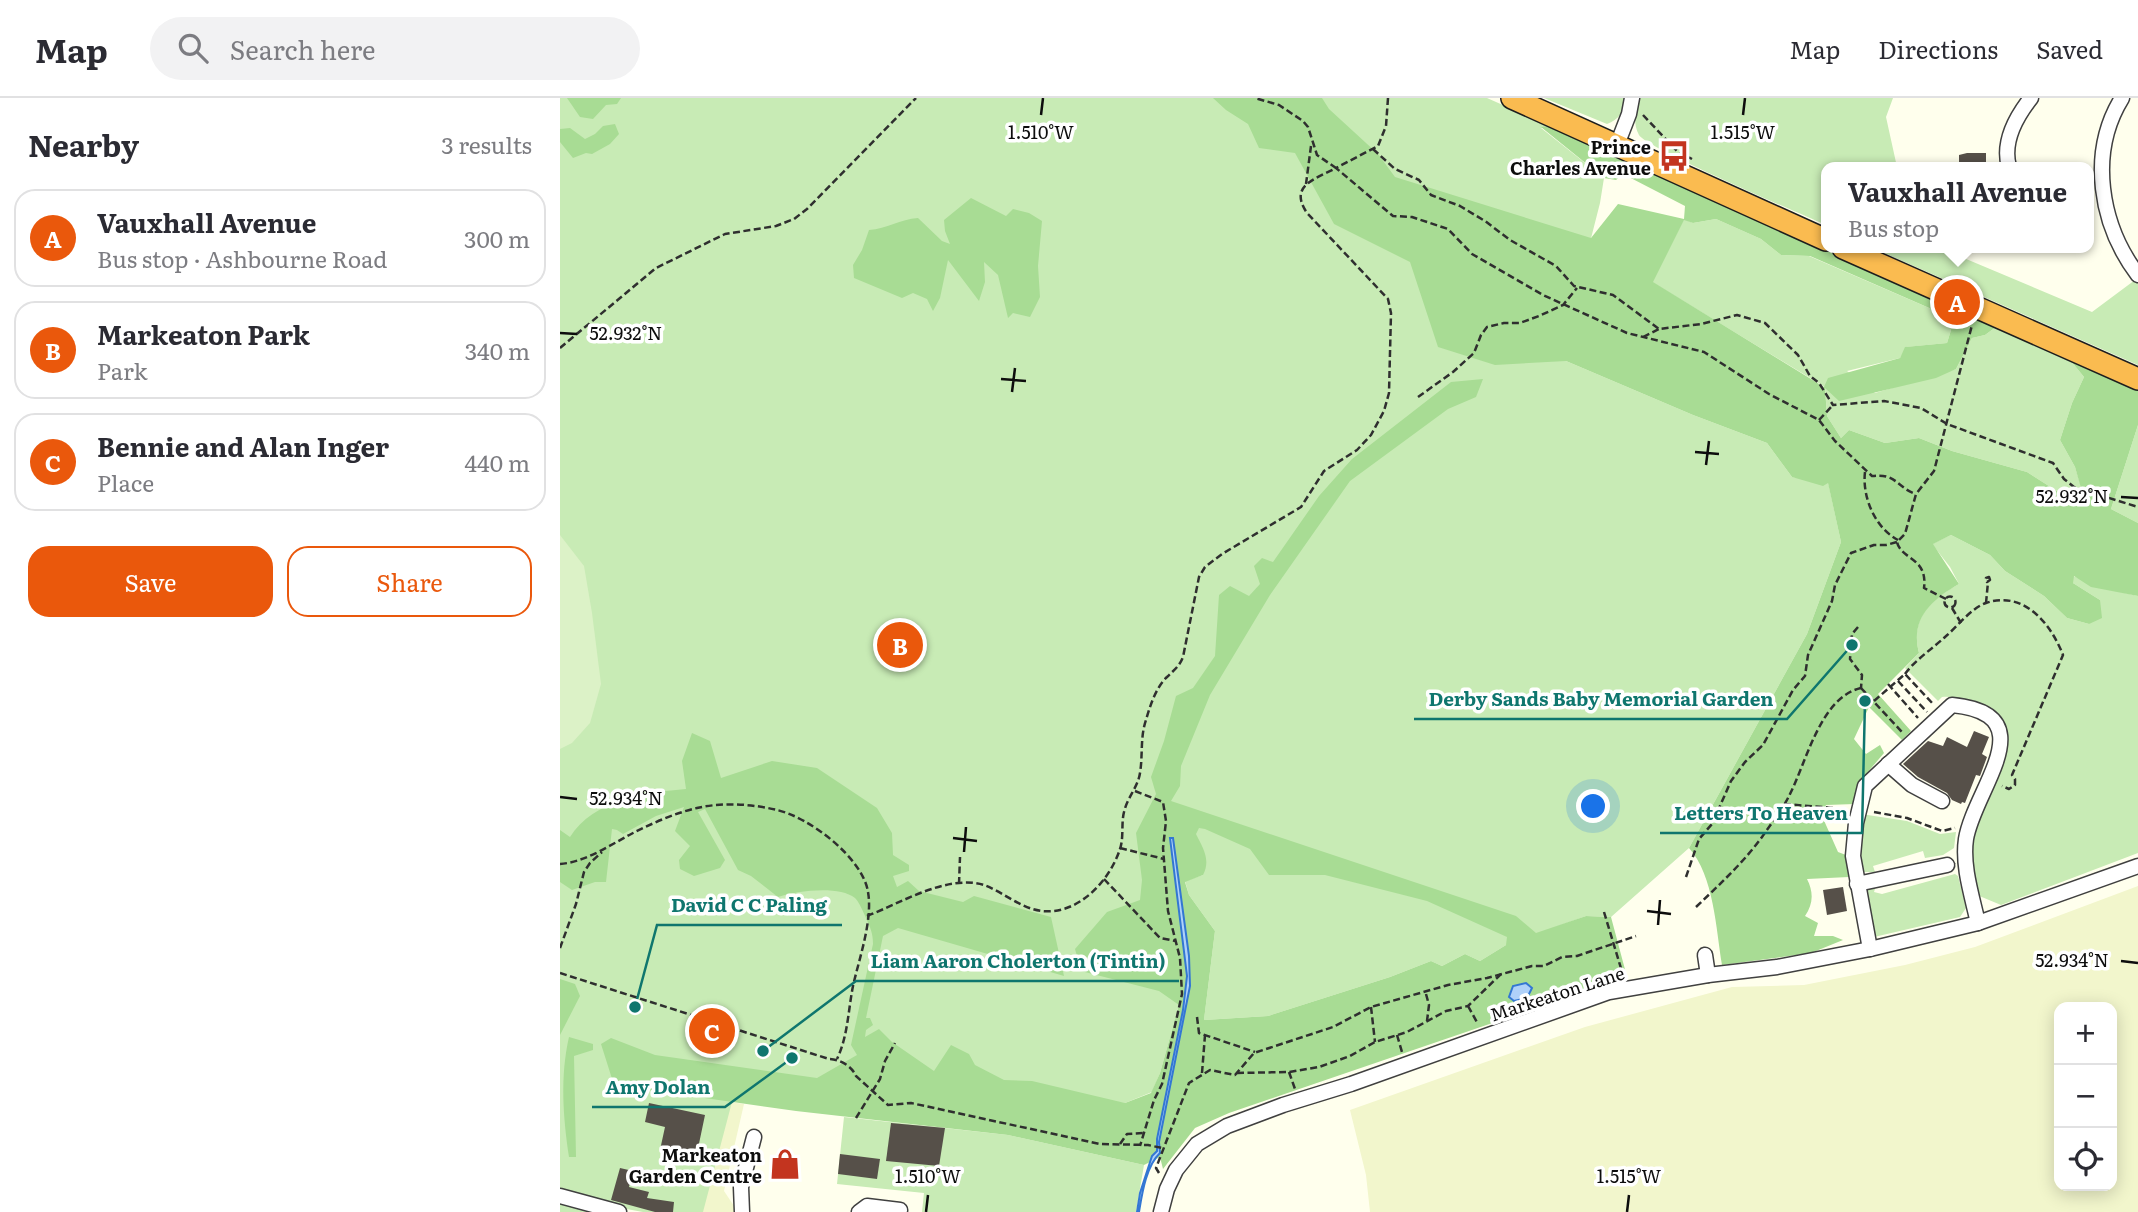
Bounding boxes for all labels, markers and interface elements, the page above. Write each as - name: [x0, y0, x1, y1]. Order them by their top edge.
- search box: [150, 17, 640, 80]
- text: Map: [35, 24, 108, 73]
- icon: search: [174, 29, 212, 67]
- text: Search here: [230, 29, 376, 68]
- text: Map: [1789, 31, 1840, 66]
- text: Directions: [1878, 31, 1998, 66]
- text: Saved: [2036, 31, 2103, 66]
- text: 1.510°W: [1008, 118, 1074, 145]
- text: 1.515°W: [1711, 118, 1776, 145]
- text: Nearby: [28, 122, 139, 166]
- text: 3 results: [441, 127, 532, 161]
- place label: Prince Charles Avenue: [1510, 133, 1651, 181]
- bus stop icon: Prince Charles Avenue: [1657, 139, 1691, 173]
- popup: [1821, 162, 2094, 253]
- text: Vauxhall Avenue: [1848, 171, 2067, 210]
- text: Vauxhall Avenue: [97, 202, 317, 241]
- text: Bus stop: [1848, 210, 1939, 244]
- text: A: [44, 221, 62, 255]
- text: 300 m: [464, 221, 530, 255]
- text: Bus stop · Ashbourne Road: [97, 241, 387, 275]
- pin: A: [1934, 276, 1980, 328]
- text: Markeaton Park: [97, 314, 310, 353]
- text: 52.932°N: [590, 319, 662, 346]
- text: B: [45, 333, 61, 367]
- text: 340 m: [465, 333, 530, 367]
- text: Park: [97, 353, 147, 387]
- text: Bennie and Alan Inger: [97, 426, 389, 465]
- text: C: [45, 445, 61, 479]
- text: 440 m: [464, 445, 530, 479]
- text: Place: [97, 465, 154, 499]
- text: 52.932°N: [2036, 482, 2108, 509]
- button: Save: [28, 546, 273, 617]
- button: Share: [287, 546, 532, 617]
- pin: B: [877, 619, 923, 671]
- callout: Derby Sands Baby Memorial Garden: [1414, 679, 1787, 719]
- text: Derby Sands Baby Memorial Garden: [1428, 684, 1774, 712]
- text: 52.934°N: [589, 784, 663, 811]
- your location: [1576, 789, 1610, 823]
- callout: Letters To Heaven: [1660, 793, 1862, 833]
- text: Letters To Heaven: [1674, 798, 1848, 826]
- callout: David C C Paling: [657, 885, 842, 925]
- text: David C C Paling: [671, 890, 828, 918]
- callout: Liam Aaron Cholerton (Tintin): [856, 941, 1179, 981]
- text: Liam Aaron Cholerton (Tintin): [871, 946, 1165, 974]
- text: 52.934°N: [2035, 946, 2109, 973]
- street label: Markeaton Lane: [1486, 959, 1628, 1027]
- map controls: [2054, 1002, 2117, 1191]
- button: +: [2054, 1002, 2117, 1065]
- pin: C: [689, 1005, 735, 1057]
- button: −: [2054, 1065, 2117, 1128]
- callout: Amy Dolan: [592, 1067, 725, 1107]
- text: Amy Dolan: [606, 1072, 710, 1100]
- button: locate: [2054, 1128, 2117, 1191]
- place label: Markeaton Garden Centre: [629, 1141, 762, 1189]
- shop icon: Markeaton Garden Centre: [768, 1147, 802, 1181]
- text: 1.510°W: [895, 1162, 961, 1189]
- text: 1.515°W: [1597, 1162, 1662, 1189]

